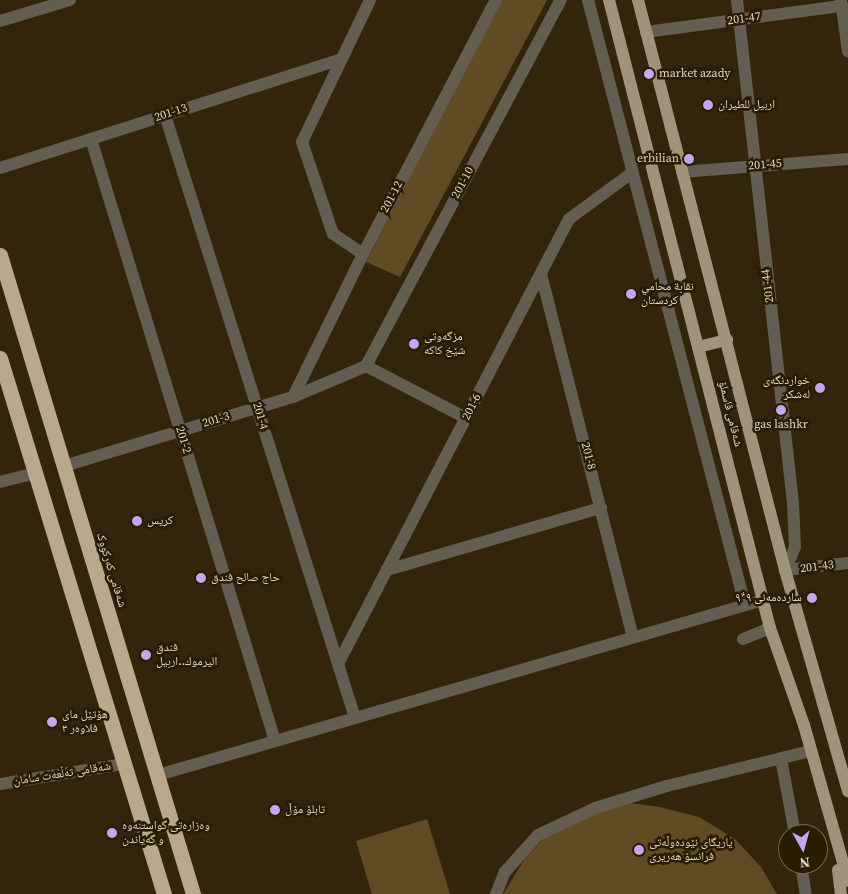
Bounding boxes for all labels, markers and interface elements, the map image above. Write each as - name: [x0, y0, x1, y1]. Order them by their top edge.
- street label: 201-47: [726, 10, 762, 28]
- place label: market azady: [659, 67, 730, 81]
- marker: market azady: [643, 68, 655, 80]
- place label: اربيل للطيران: [718, 98, 775, 112]
- marker: اربيل للطيران: [702, 99, 714, 111]
- street label: 201-13: [153, 101, 189, 125]
- place label: erbilian: [637, 152, 679, 166]
- marker: erbilian: [683, 153, 695, 165]
- street label: 201-45: [748, 156, 782, 174]
- street label: 201-10: [449, 165, 477, 201]
- street label: 201-12: [378, 179, 406, 215]
- street label: 201-44: [759, 268, 777, 304]
- place label: نقابة محامي كردستان: [641, 280, 694, 308]
- marker: نقابة محامي كردستان: [625, 288, 637, 300]
- place label: مزگه‌وتی شێخ كاكه: [424, 330, 465, 358]
- marker: مزگه‌وتی شێخ كاكه: [408, 338, 420, 350]
- place label: خواردنگەی لەشکر: [763, 374, 810, 402]
- street label: شەقامی قاسملۆ: [715, 380, 745, 448]
- marker: خواردنگەی لەشکر: [814, 382, 826, 394]
- street label: 201-6: [459, 391, 485, 423]
- street label: 201-4: [249, 401, 271, 431]
- marker: gas lashkr: [775, 404, 787, 416]
- street label: 201-3: [201, 409, 231, 431]
- place label: gas lashkr: [754, 418, 808, 432]
- street label: 201-2: [172, 425, 194, 455]
- street label: 201-8: [577, 441, 599, 471]
- place label: كريس: [147, 514, 173, 528]
- marker: كريس: [131, 515, 143, 527]
- street label: شەقامی کەرکووک: [93, 531, 129, 609]
- street label: 201-43: [799, 558, 835, 576]
- place label: حاج صالح فندق: [211, 571, 280, 585]
- marker: حاج صالح فندق: [195, 572, 207, 584]
- place label: ساردەمەنی ٩*٩: [735, 591, 802, 605]
- marker: ساردەمەنی ٩*٩: [806, 592, 818, 604]
- place label: فندق اليرموك..اربيل: [156, 641, 217, 669]
- marker: فندق اليرموك..اربيل: [140, 649, 152, 661]
- place label: هۆتێل مای فلاوەر ٣: [62, 708, 108, 736]
- marker: هۆتێل مای فلاوەر ٣: [46, 716, 58, 728]
- street label: شەقامی تەڵعەت سامان: [12, 759, 112, 789]
- place label: تابلۆ مۆڵ: [285, 803, 325, 817]
- marker: تابلۆ مۆڵ: [269, 804, 281, 816]
- place label: وەزارەتی گواستنەوە و گەیاندن: [122, 819, 210, 847]
- north arrow: [778, 824, 828, 874]
- marker: وەزارەتی گواستنەوە و گەیاندن: [106, 827, 118, 839]
- place label: یاریگای نێودەوڵەتی فرانسۆ هەریری: [649, 836, 733, 864]
- marker: یاریگای نێودەوڵەتی فرانسۆ هەریری: [633, 844, 645, 856]
- text: N: [798, 852, 811, 873]

